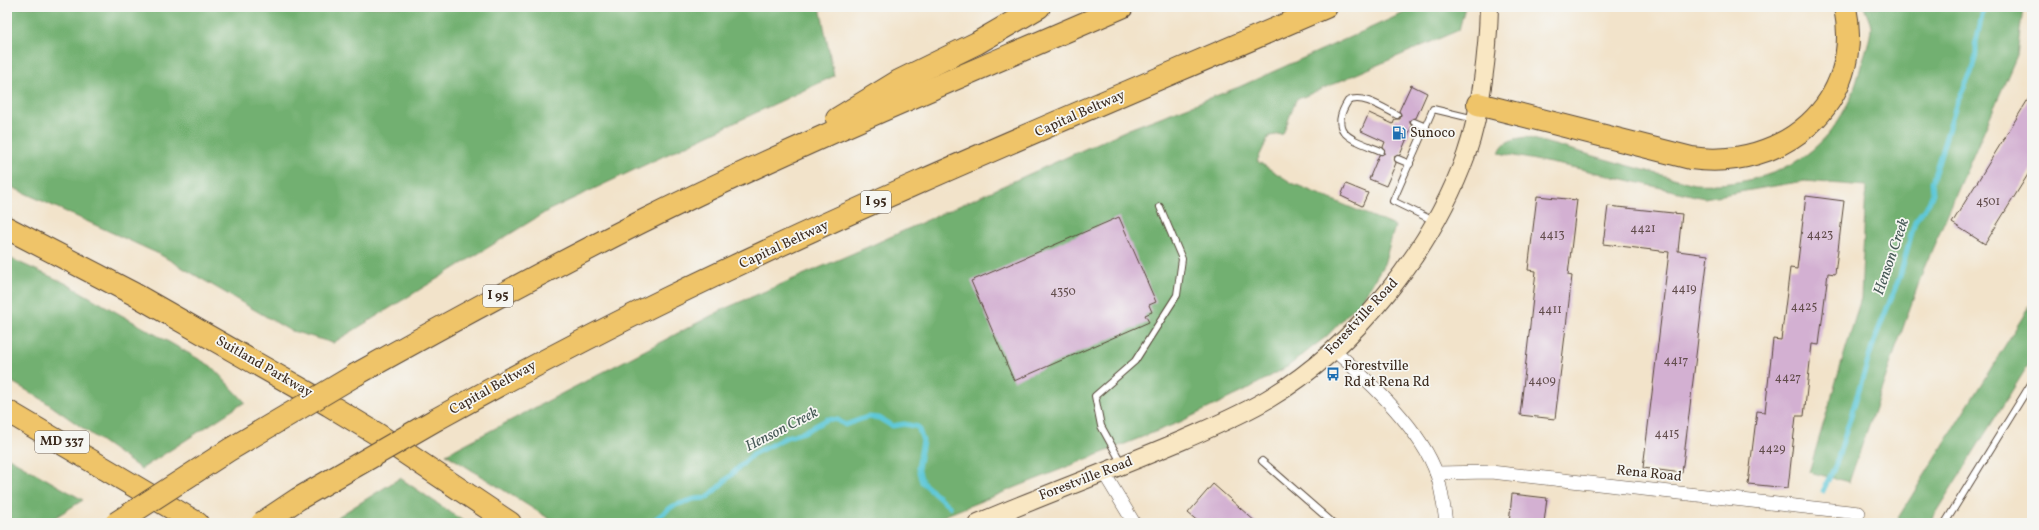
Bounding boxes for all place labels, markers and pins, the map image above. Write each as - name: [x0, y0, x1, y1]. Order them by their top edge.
- place label: Sunoco: [1410, 124, 1455, 143]
- fuel station icon: Sunoco: [1391, 125, 1407, 141]
- place label: Forestville Rd at Rena Rd: [1344, 357, 1430, 392]
- bus stop icon: Forestville Rd at Rena Rd: [1325, 366, 1341, 382]

